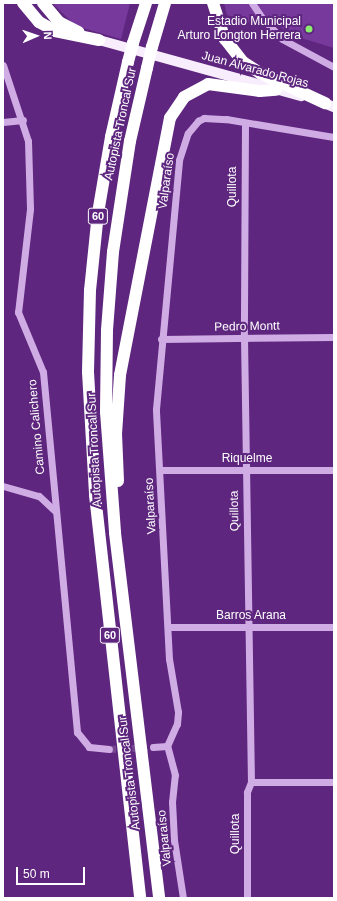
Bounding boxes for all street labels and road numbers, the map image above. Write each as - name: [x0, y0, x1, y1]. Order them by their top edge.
- street label: Juan Alvarado Rojas: [200, 49, 310, 91]
- street label: Autopista Troncal Sur: [102, 66, 140, 182]
- street label: Valparaíso: [156, 152, 178, 210]
- street label: Quillota: [226, 167, 240, 207]
- road number: 60: [87, 207, 109, 225]
- street label: Pedro Montt: [214, 319, 280, 335]
- street label: Camino Calichero: [26, 379, 48, 475]
- street label: Autopista Troncal Sur: [85, 392, 105, 508]
- street label: Riquelme: [222, 452, 272, 466]
- street label: Valparaíso: [142, 477, 160, 535]
- street label: Quillota: [227, 491, 243, 531]
- street label: Barros Arana: [216, 609, 286, 623]
- road number: 60: [99, 626, 121, 644]
- street label: Autopista Troncal Sur: [116, 715, 144, 831]
- street label: Valparaíso: [155, 809, 175, 867]
- street label: Quillota: [229, 814, 243, 854]

